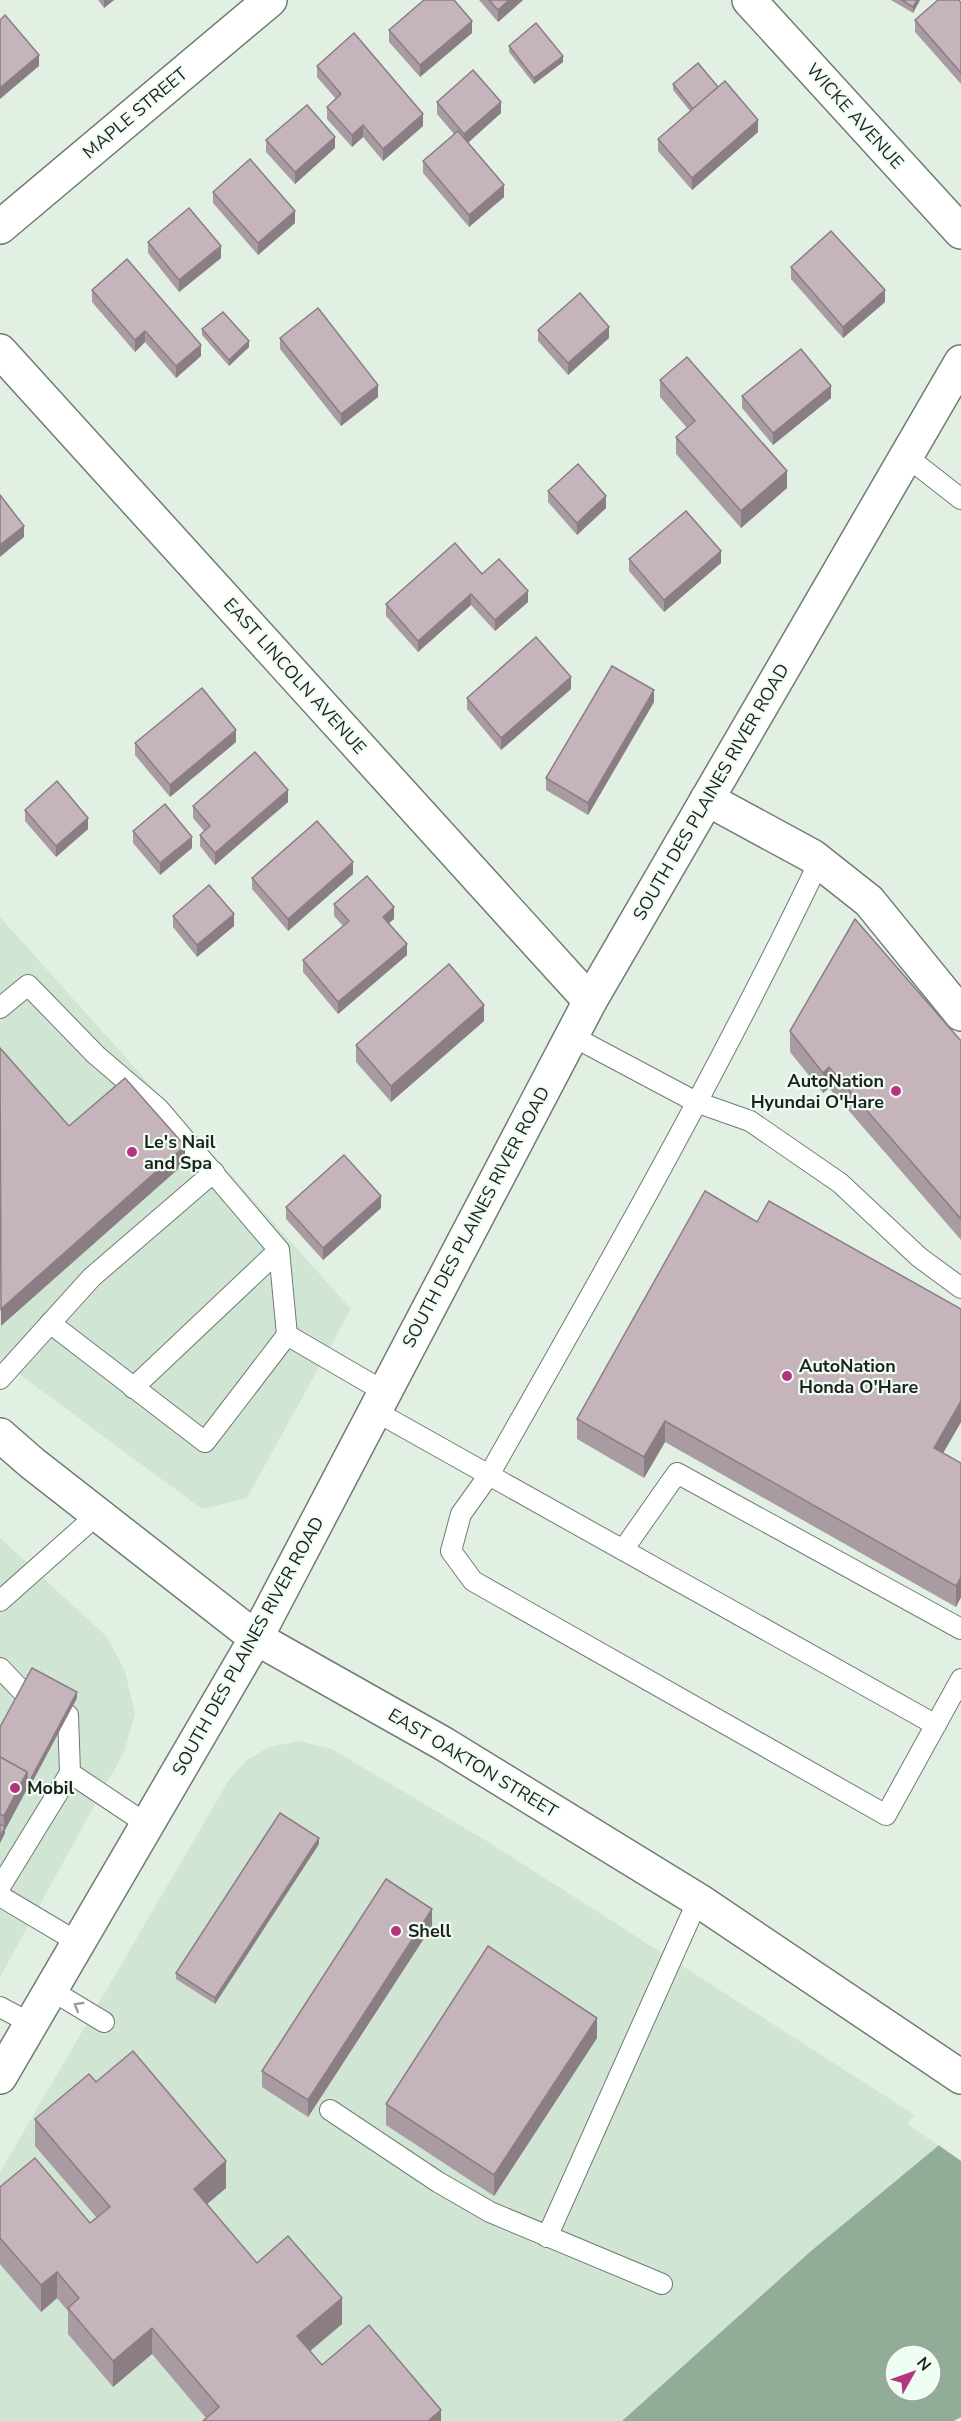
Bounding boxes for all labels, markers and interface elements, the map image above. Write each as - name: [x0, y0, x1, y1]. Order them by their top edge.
- street label: WICKE AVENUE: [801, 58, 909, 174]
- street label: MAPLE STREET: [77, 62, 193, 164]
- street label: EAST LINCOLN AVENUE: [218, 593, 372, 759]
- street label: SOUTH DES PLAINES RIVER ROAD: [627, 659, 795, 925]
- place label: AutoNation Hyundai O'Hare: [751, 1069, 884, 1114]
- street label: SOUTH DES PLAINES RIVER ROAD: [397, 1082, 555, 1352]
- marker: AutoNation Hyundai O'Hare: [889, 1084, 903, 1098]
- place label: Le's Nail and Spa: [144, 1130, 216, 1175]
- marker: Le's Nail and Spa: [125, 1145, 139, 1159]
- place label: AutoNation Honda O'Hare: [799, 1354, 918, 1399]
- marker: AutoNation Honda O'Hare: [780, 1369, 794, 1383]
- street label: SOUTH DES PLAINES RIVER ROAD: [167, 1512, 329, 1780]
- street label: EAST OAKTON STREET: [384, 1703, 562, 1823]
- place label: Mobil: [27, 1776, 74, 1800]
- marker: Mobil: [8, 1781, 22, 1795]
- place label: Shell: [408, 1919, 451, 1943]
- marker: Shell: [389, 1924, 403, 1938]
- one-way arrow: [74, 2001, 84, 2013]
- north arrow: [883, 2343, 943, 2403]
- text: N: [911, 2352, 936, 2376]

